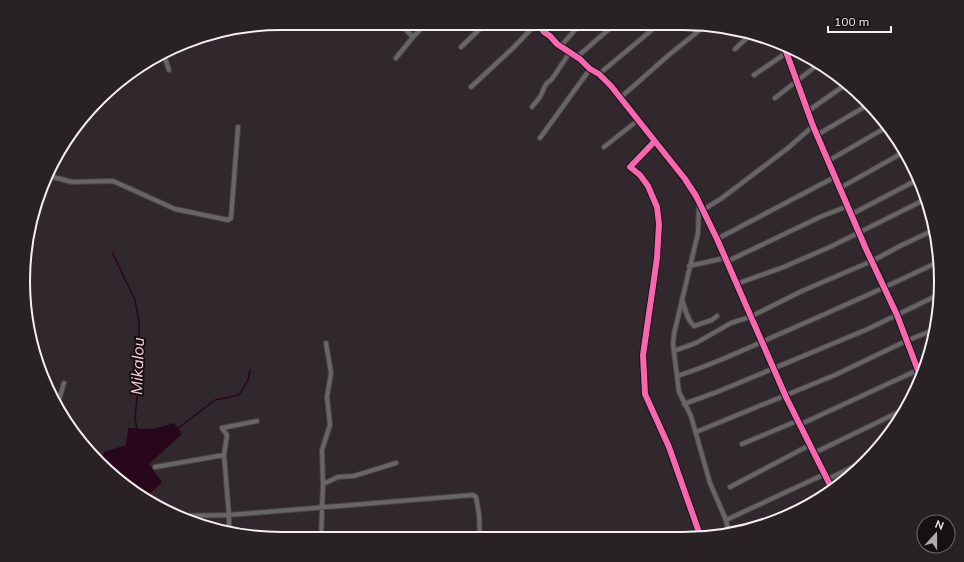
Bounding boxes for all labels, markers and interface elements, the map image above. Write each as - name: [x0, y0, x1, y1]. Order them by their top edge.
- scale bar: [828, 8, 891, 34]
- text: 100 m: [834, 14, 869, 29]
- water label: Mikalou: [126, 337, 148, 395]
- north arrow: [916, 514, 956, 554]
- text: N: [933, 517, 946, 533]

